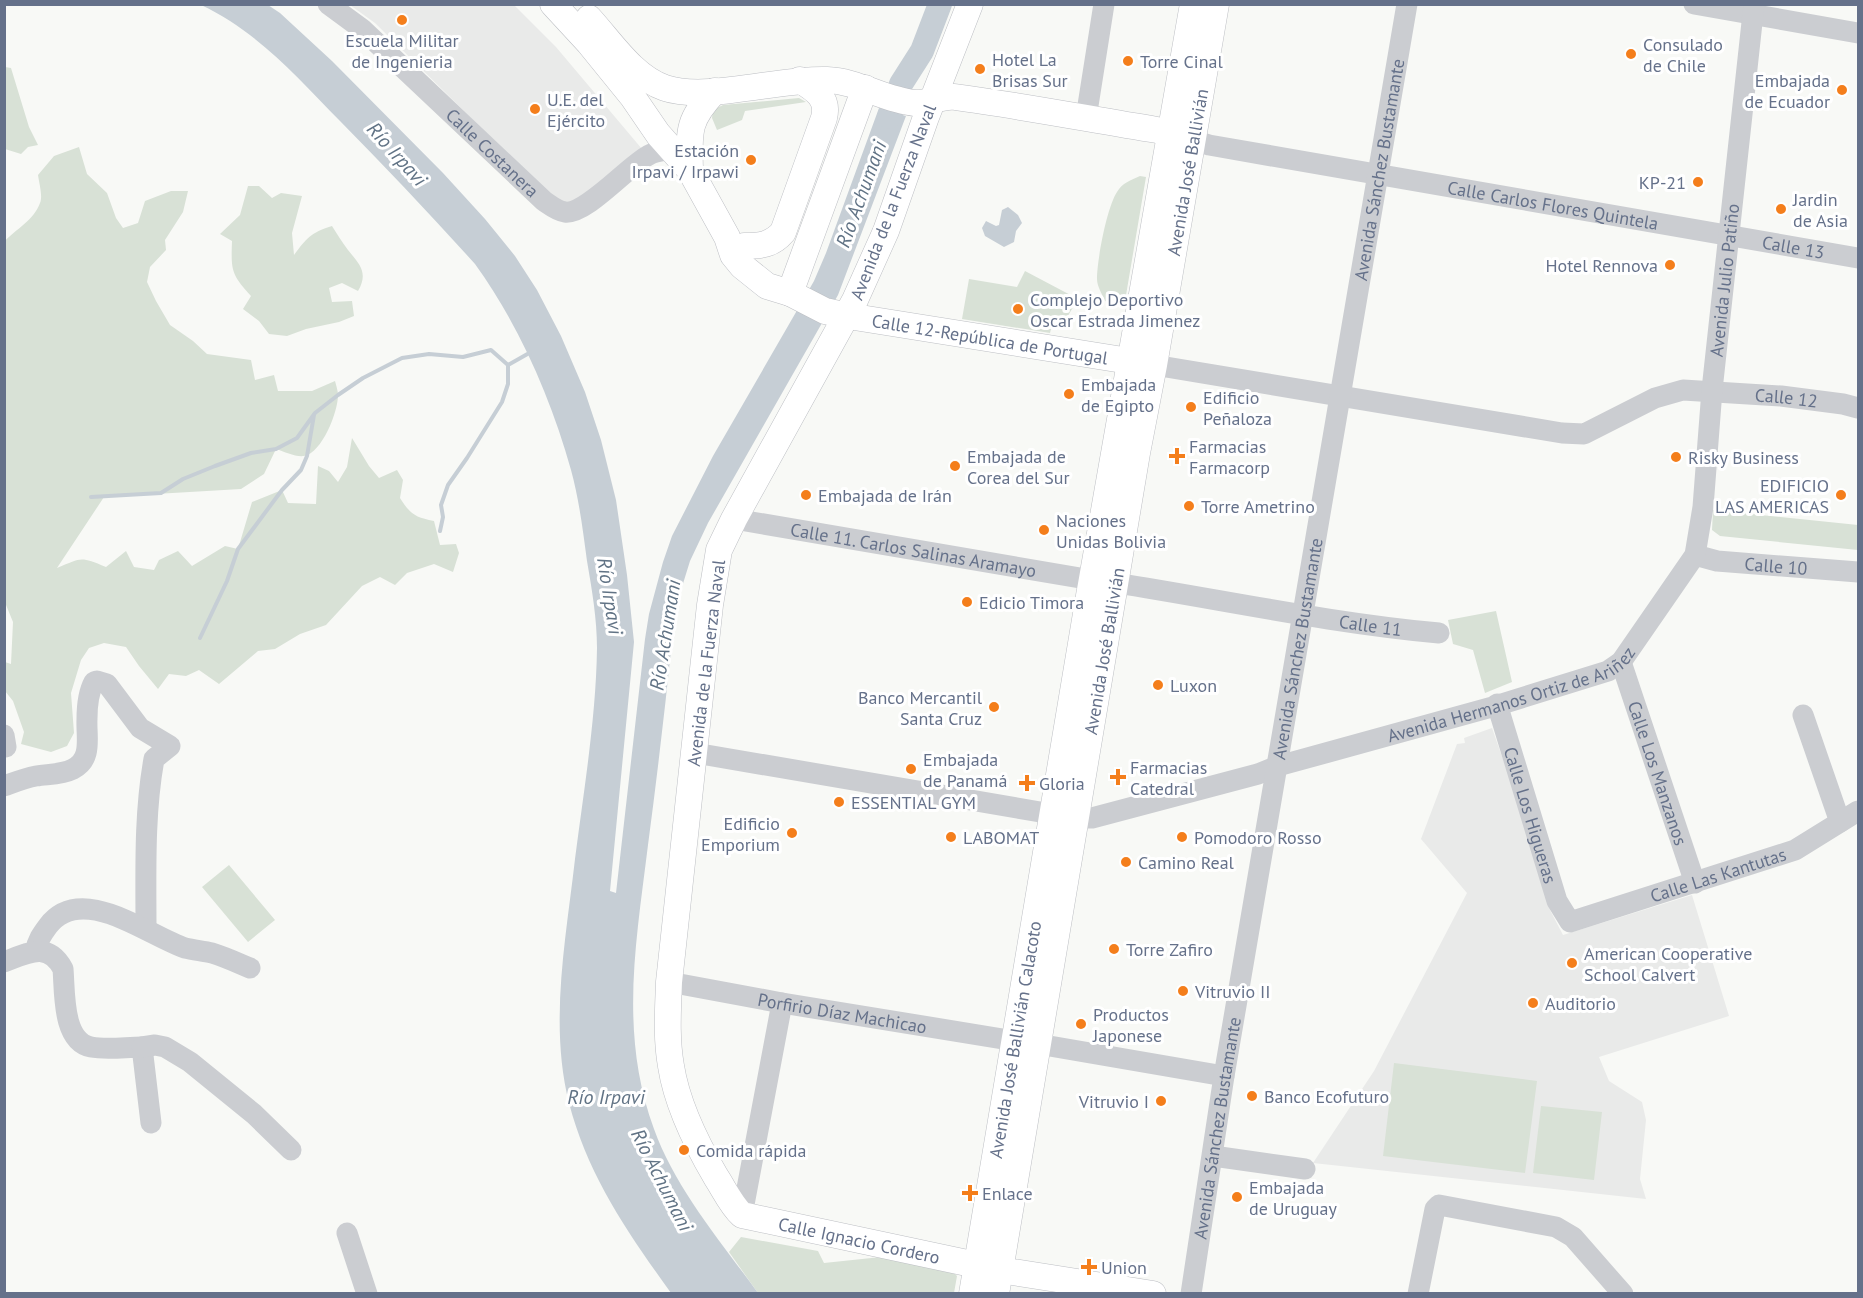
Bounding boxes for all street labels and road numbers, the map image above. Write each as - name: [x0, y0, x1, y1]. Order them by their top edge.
- street label: Avenida Sánchez Bustamante: [1348, 57, 1409, 282]
- street label: Avenida José Ballivián: [1161, 87, 1213, 258]
- street label: Avenida de la Fuerza Naval: [845, 100, 941, 303]
- street label: Calle Costanera: [441, 103, 544, 202]
- street label: Calle Carlos Flores Quintela: [1446, 175, 1660, 235]
- street label: Avenida Julio Patiño: [1704, 202, 1744, 358]
- street label: Calle 13: [1760, 230, 1826, 263]
- street label: Calle 12-República de Portugal: [870, 308, 1110, 369]
- street label: Calle 12: [1754, 383, 1819, 412]
- street label: Calle 11. Carlos Salinas Aramayo: [789, 517, 1038, 582]
- street label: Avenida Sánchez Bustamante: [1267, 536, 1327, 761]
- street label: Calle 10: [1744, 552, 1809, 580]
- street label: Avenida de la Fuerza Naval: [682, 558, 730, 768]
- street label: Avenida José Ballivián: [1078, 566, 1129, 736]
- street label: Calle 11: [1338, 609, 1403, 641]
- street label: Avenida Hermanos Ortiz de Ariñez: [1384, 642, 1640, 747]
- street label: Calle Los Manzanos: [1623, 698, 1693, 848]
- street label: Calle Los Higueras: [1499, 744, 1562, 886]
- street label: Calle Las Kantutas: [1647, 842, 1789, 907]
- street label: Avenida José Ballivián Calacoto: [983, 919, 1046, 1160]
- street label: Porfirio Díaz Machicao: [756, 987, 928, 1038]
- street label: Avenida Sánchez Bustamante: [1188, 1015, 1245, 1241]
- street label: Calle Ignacio Cordero: [776, 1212, 942, 1268]

